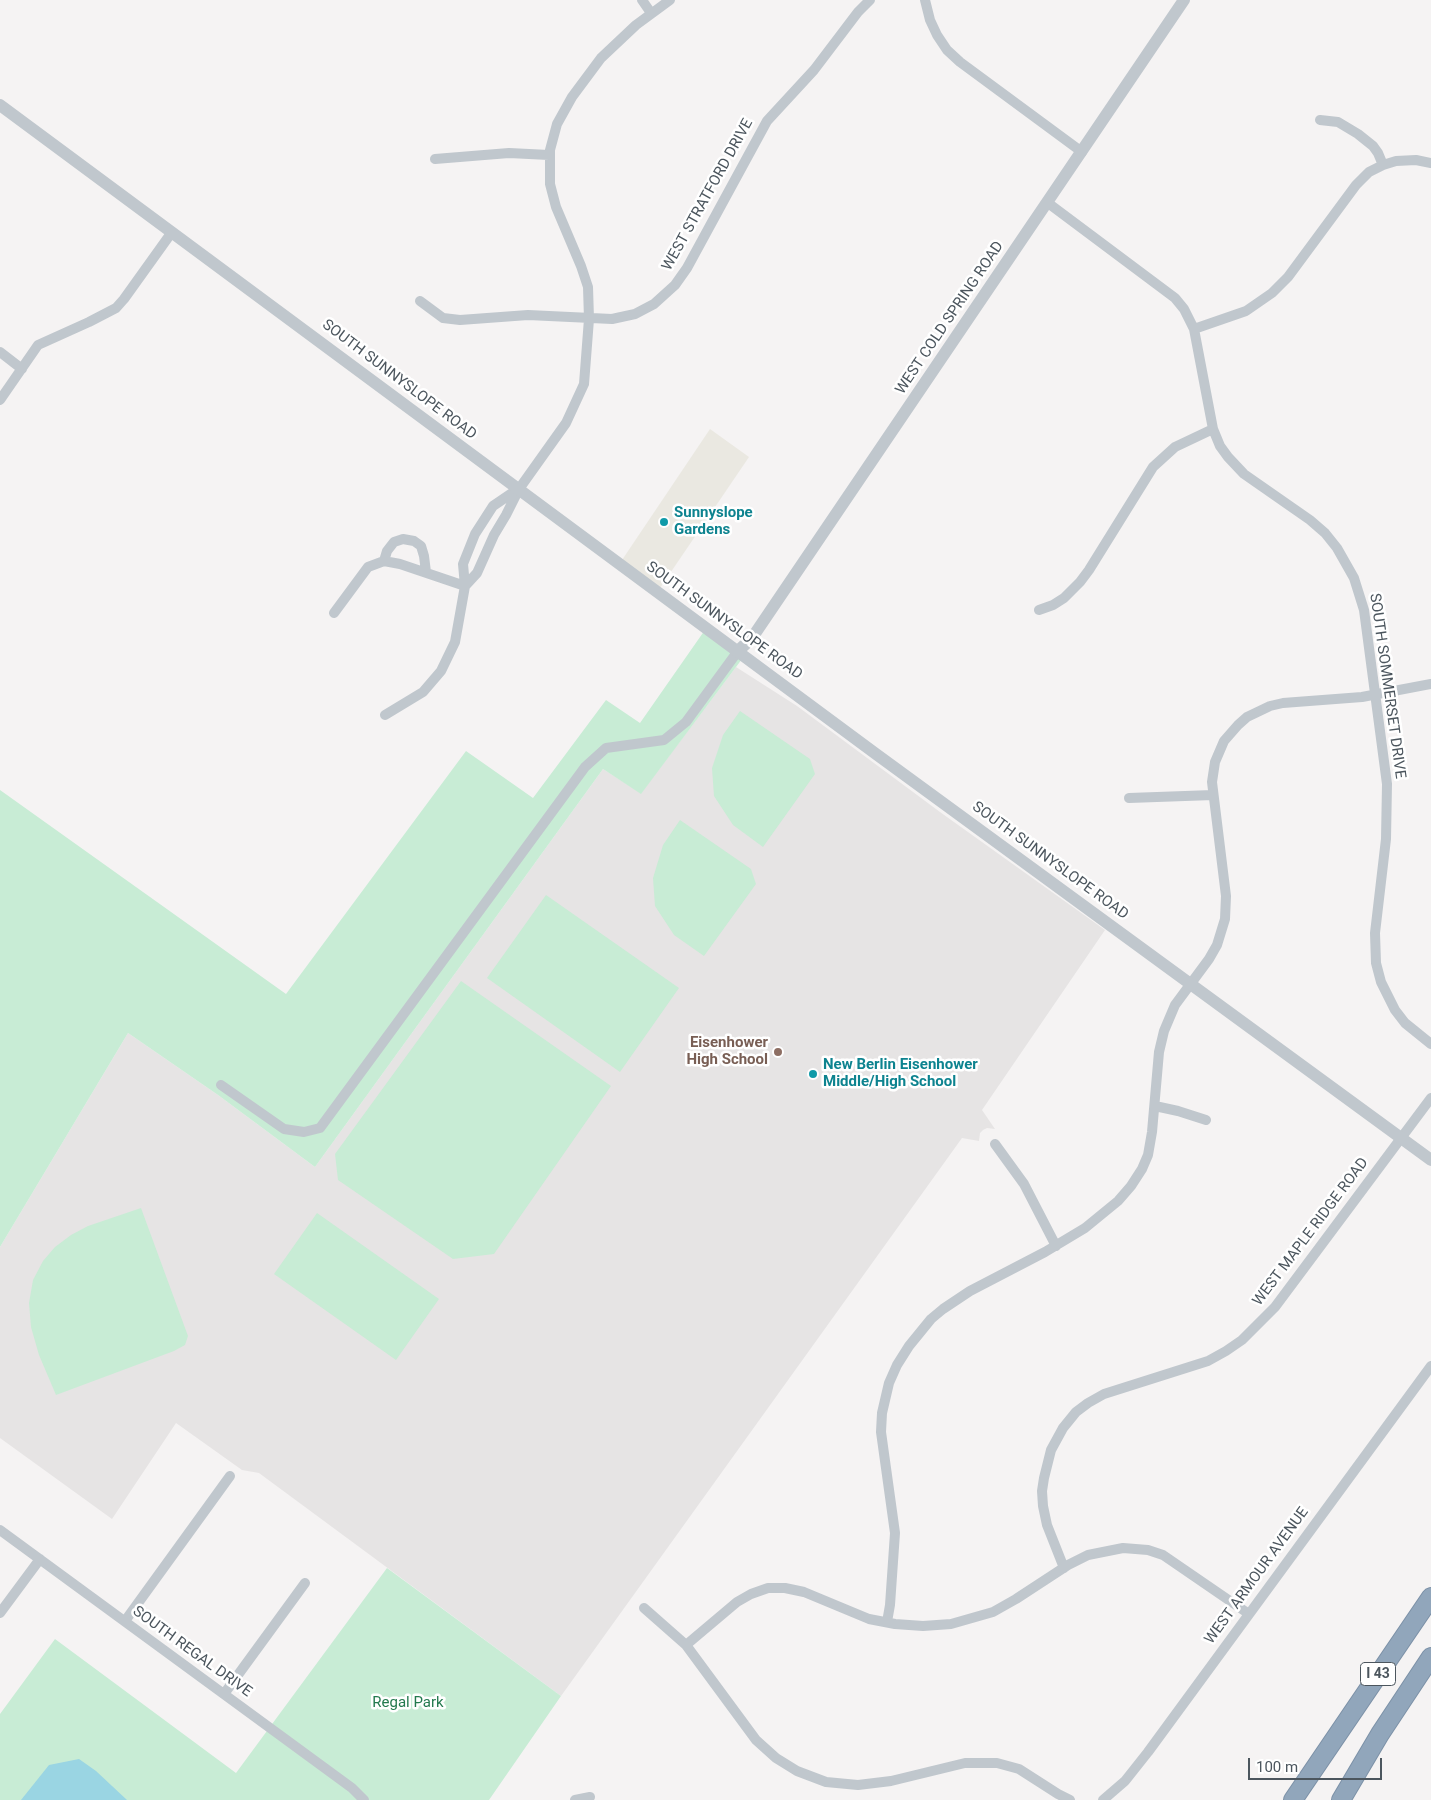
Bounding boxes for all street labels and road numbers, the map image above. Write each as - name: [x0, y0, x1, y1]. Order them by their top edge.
- street label: WEST STRATFORD DRIVE: [659, 116, 757, 274]
- street label: WEST COLD SPRING ROAD: [892, 238, 1008, 398]
- street label: SOUTH SUNNYSLOPE ROAD: [318, 316, 480, 444]
- street label: SOUTH SUNNYSLOPE ROAD: [642, 558, 806, 684]
- street label: SOUTH SOMMERSET DRIVE: [1365, 592, 1409, 780]
- street label: SOUTH SUNNYSLOPE ROAD: [968, 798, 1132, 924]
- street label: WEST MAPLE RIDGE ROAD: [1249, 1154, 1373, 1310]
- street label: WEST ARMOUR AVENUE: [1201, 1504, 1313, 1648]
- street label: SOUTH REGAL DRIVE: [129, 1603, 255, 1701]
- road number: I 43: [1360, 1662, 1396, 1686]

